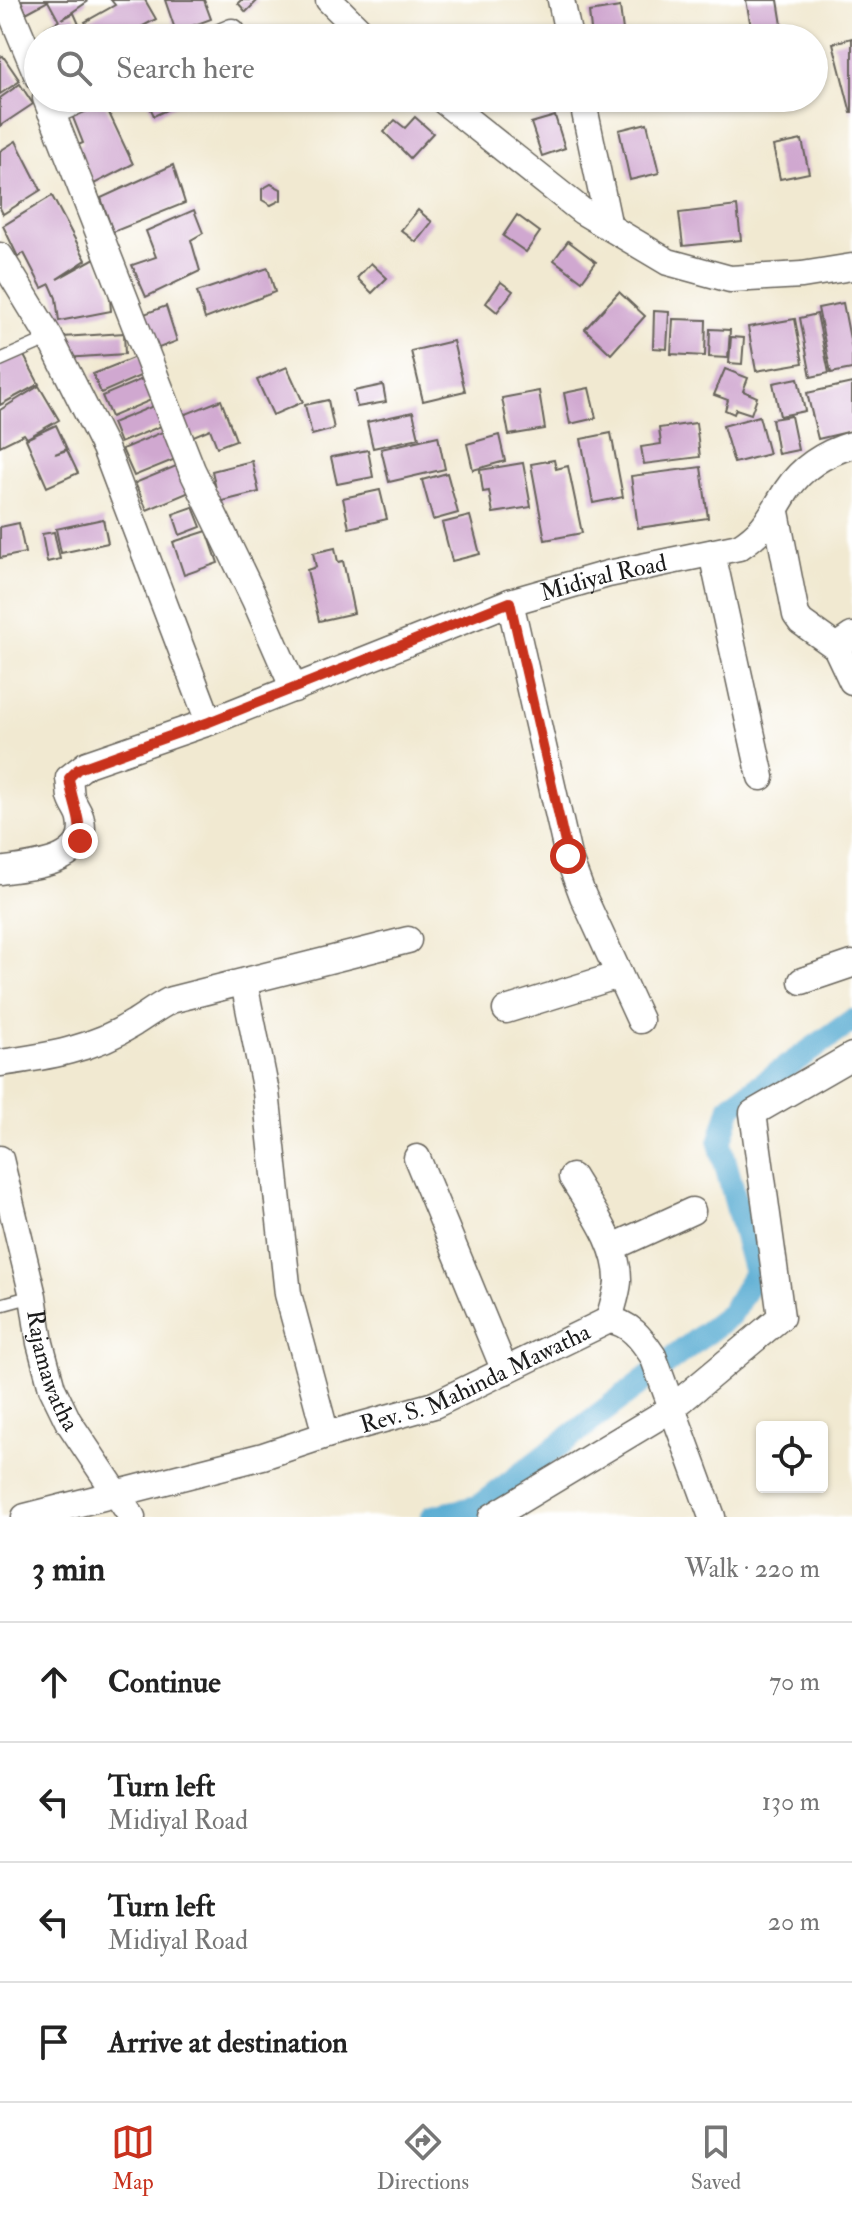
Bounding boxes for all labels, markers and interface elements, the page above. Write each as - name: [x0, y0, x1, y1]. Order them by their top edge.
- search box: [24, 24, 828, 112]
- icon: search: [52, 46, 96, 90]
- text: Search here: [116, 50, 255, 87]
- street label: Midiyal Road: [537, 547, 670, 609]
- route end: [62, 823, 98, 859]
- route start: [550, 838, 586, 874]
- street label: Rajamawatha: [19, 1308, 86, 1438]
- street label: Rev. S. Mahinda Mawatha: [357, 1316, 596, 1441]
- map controls: [756, 1421, 828, 1493]
- button: locate: [756, 1421, 828, 1493]
- text: 3 min: [32, 1548, 105, 1591]
- text: Walk · 220 m: [685, 1553, 820, 1585]
- icon: ahead: [32, 1660, 76, 1704]
- text: Continue: [108, 1664, 221, 1701]
- text: 70 m: [769, 1666, 820, 1698]
- text: Turn left: [108, 1768, 215, 1805]
- icon: left: [32, 1780, 76, 1824]
- text: 130 m: [762, 1786, 820, 1818]
- text: Midiyal Road: [108, 1805, 248, 1837]
- text: Turn left: [108, 1888, 215, 1925]
- icon: left: [32, 1900, 76, 1944]
- text: 20 m: [768, 1906, 820, 1938]
- text: Midiyal Road: [108, 1925, 248, 1957]
- icon: arrive: [32, 2020, 76, 2064]
- text: Arrive at destination: [108, 2024, 348, 2061]
- tab: Map: [111, 2120, 155, 2196]
- tab: Directions: [377, 2120, 469, 2196]
- tab: Saved: [691, 2120, 741, 2196]

